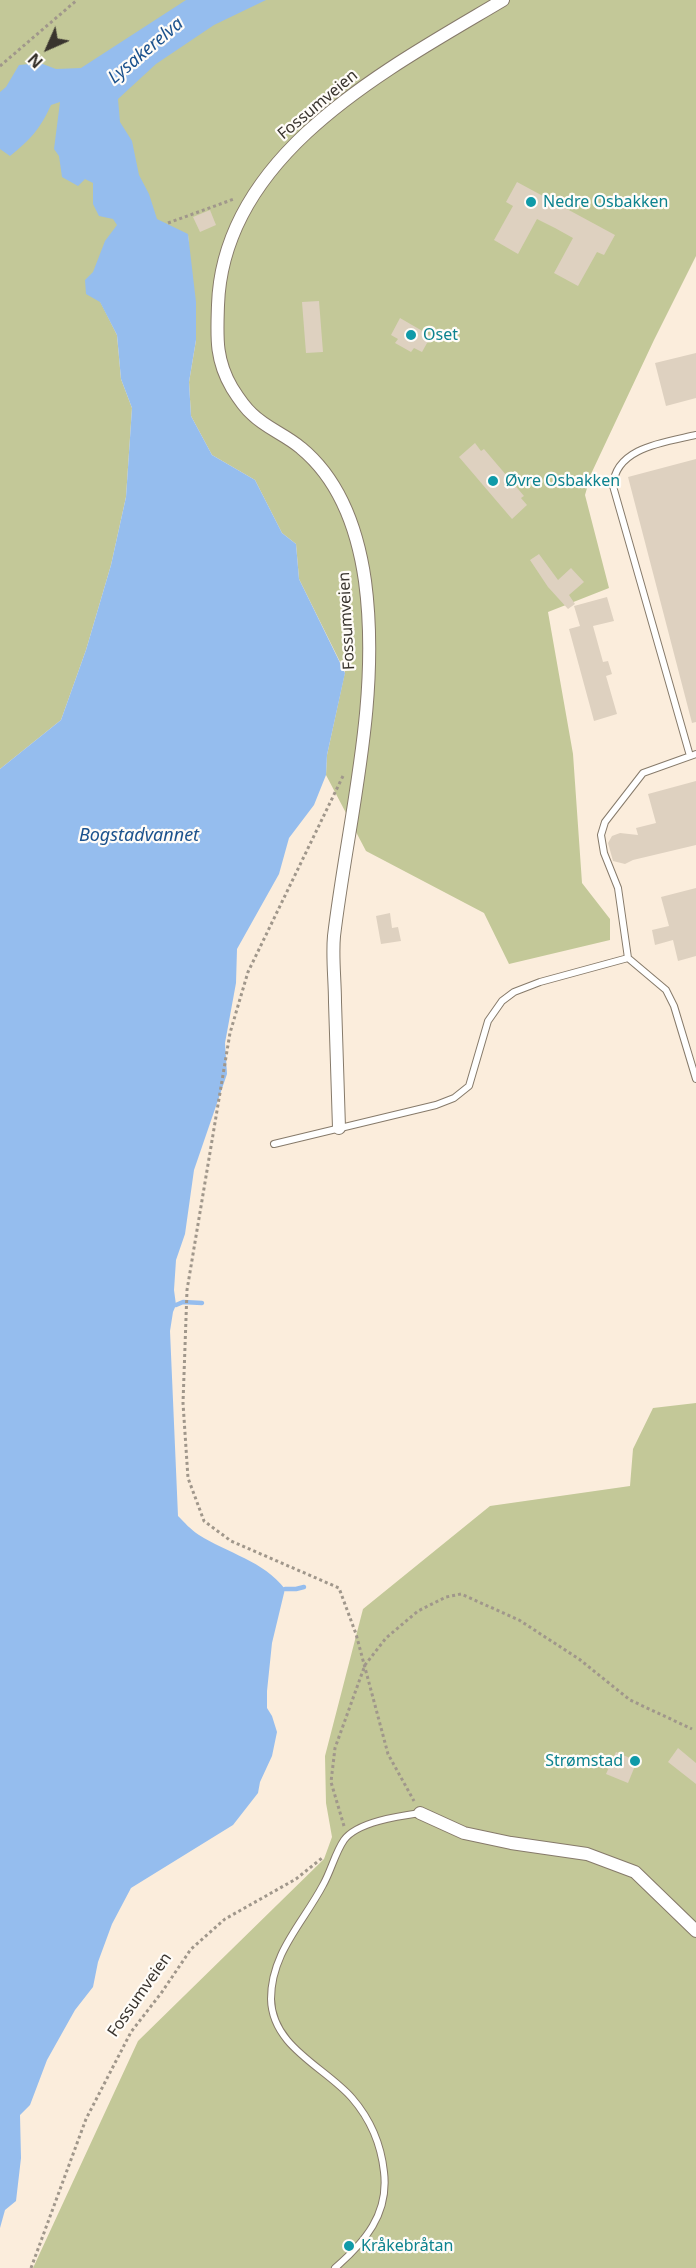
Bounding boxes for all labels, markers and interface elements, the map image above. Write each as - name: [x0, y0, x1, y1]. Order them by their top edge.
- water label: Lysakerelva: [104, 13, 188, 89]
- north arrow: [18, 18, 78, 78]
- text: N: [23, 48, 48, 73]
- street label: Fossumveien: [274, 66, 362, 144]
- place label: Nedre Osbakken: [543, 192, 668, 212]
- marker: Nedre Osbakken: [524, 195, 538, 209]
- place label: Oset: [423, 325, 458, 345]
- marker: Oset: [404, 328, 418, 342]
- place label: Øvre Osbakken: [505, 471, 620, 491]
- marker: Øvre Osbakken: [486, 474, 500, 488]
- street label: Fossumveien: [335, 571, 359, 671]
- water label: Bogstadvannet: [79, 825, 199, 847]
- place label: Strømstad: [545, 1751, 623, 1771]
- marker: Strømstad: [628, 1754, 642, 1768]
- street label: Fossumveien: [104, 1949, 176, 2041]
- place label: Kråkebråtan: [361, 2236, 453, 2256]
- marker: Kråkebråtan: [342, 2239, 356, 2253]

